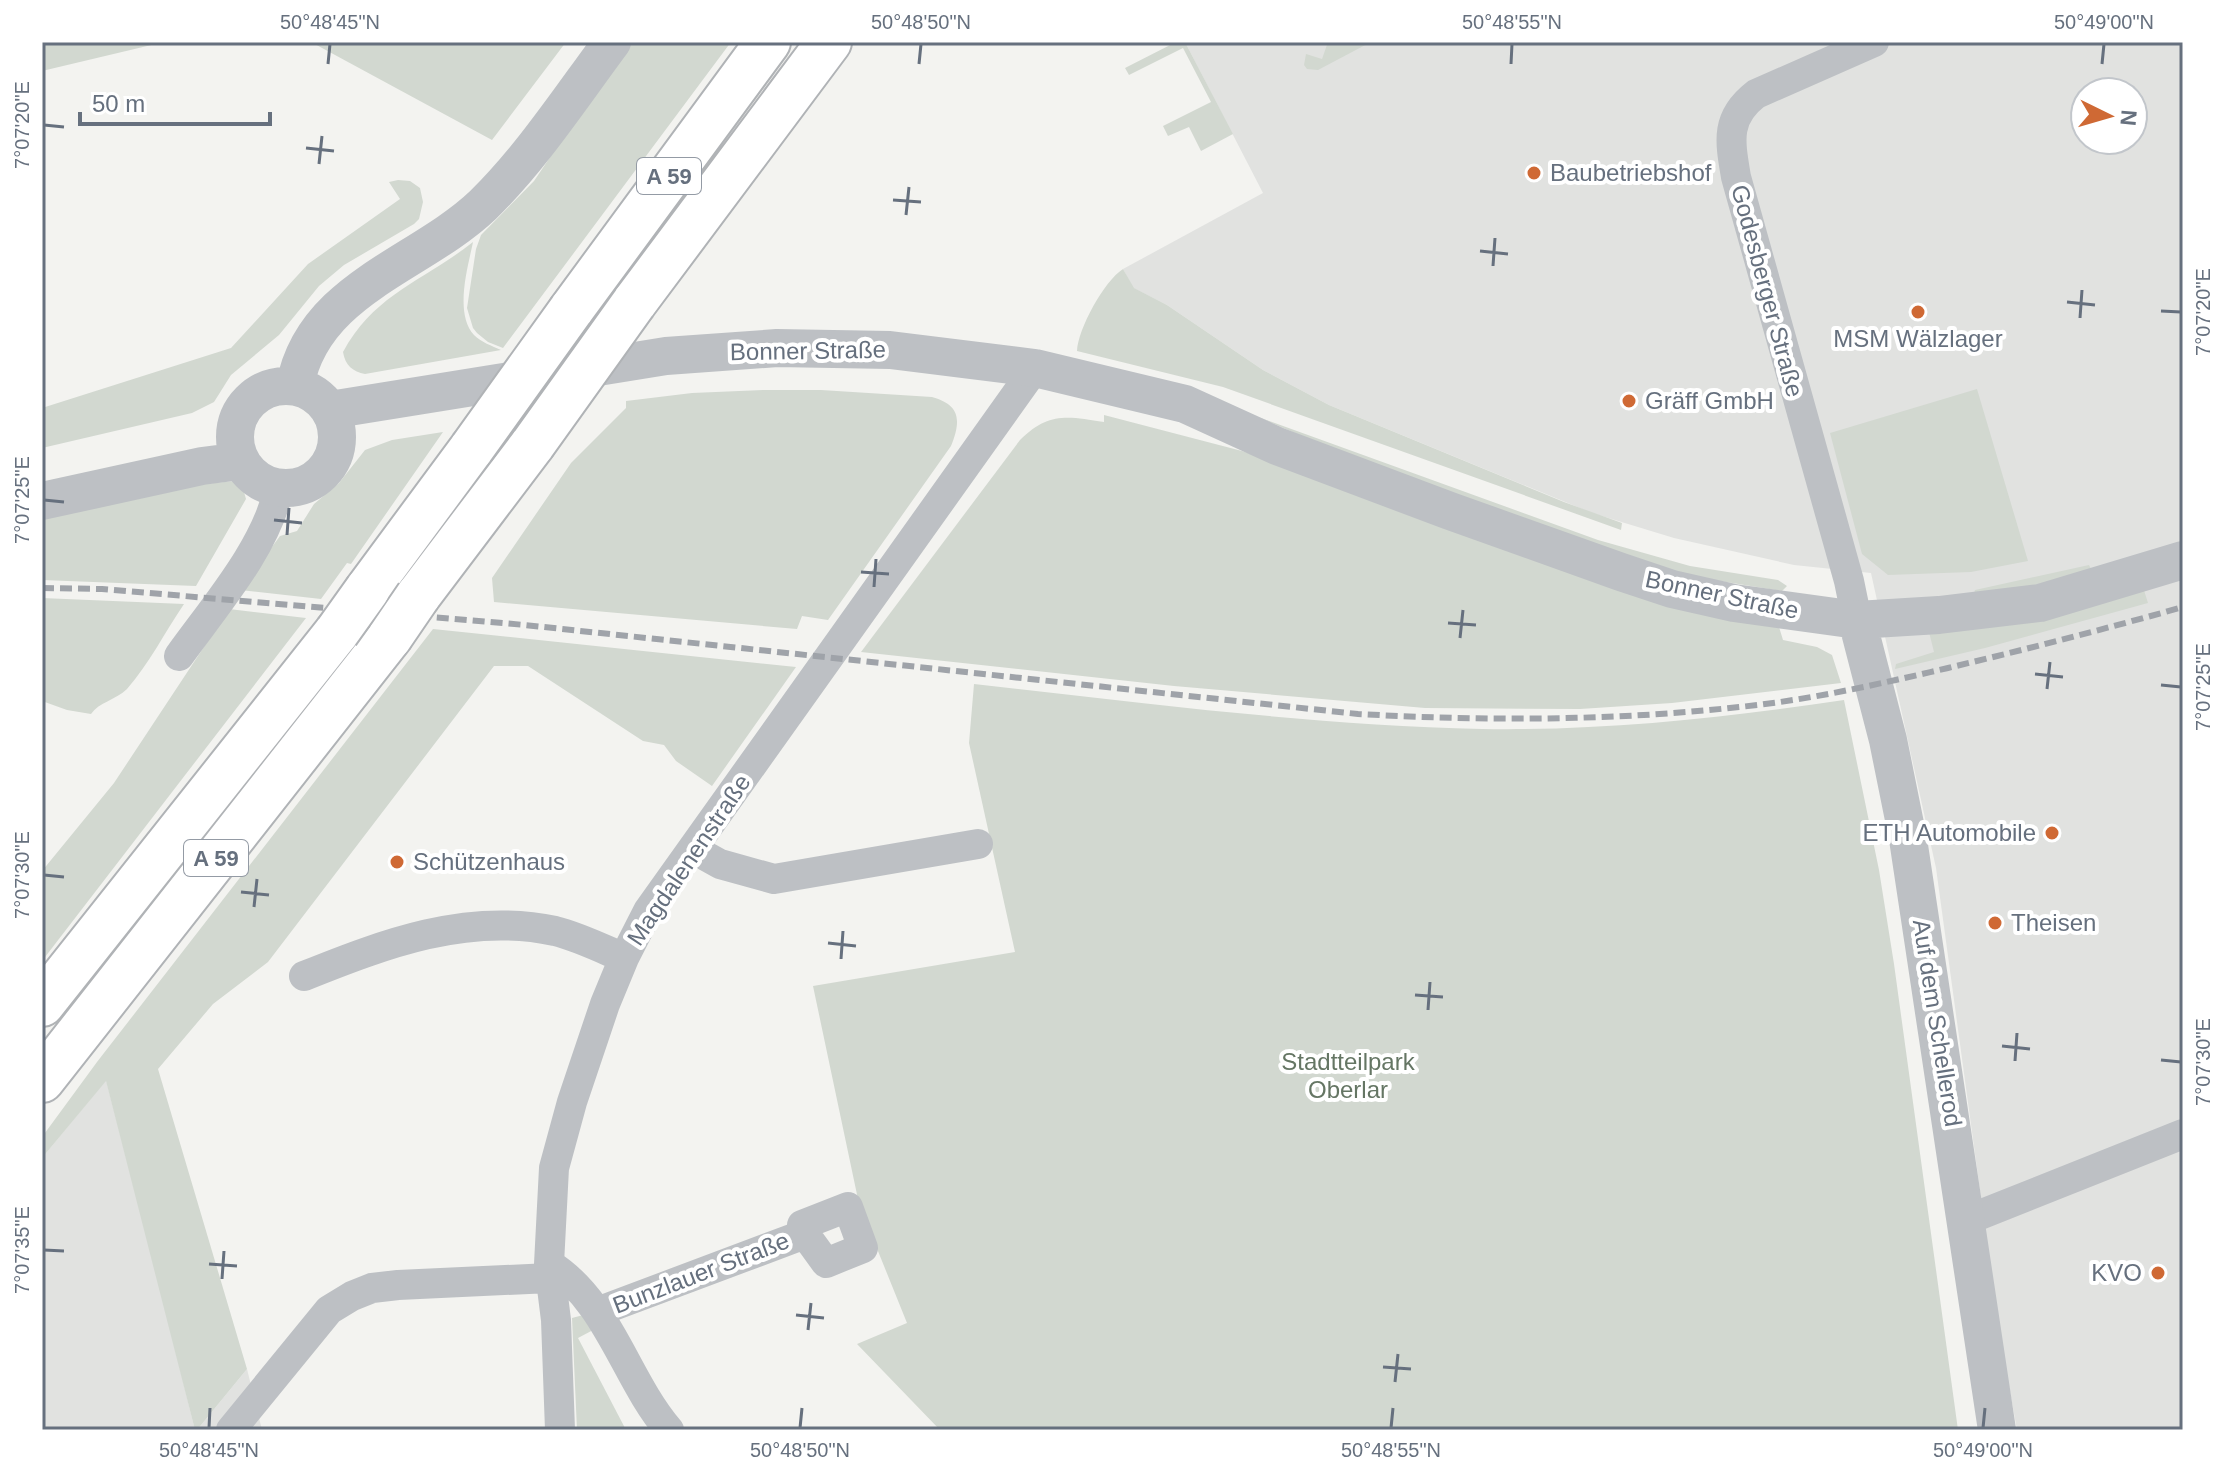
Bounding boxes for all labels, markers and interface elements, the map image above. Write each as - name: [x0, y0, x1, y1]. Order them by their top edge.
- text: 50°48'45"N: [280, 11, 380, 33]
- text: 50°48'50"N: [871, 11, 971, 33]
- text: 50°48'55"N: [1462, 11, 1562, 33]
- text: 50°49'00"N: [2054, 11, 2154, 33]
- scale bar: [80, 76, 270, 126]
- north arrow: [2069, 76, 2149, 156]
- text: 7°07'20"E: [11, 81, 33, 169]
- text: 50 m: [92, 90, 145, 117]
- text: N: [2115, 109, 2142, 127]
- road number: A 59: [637, 158, 701, 194]
- place label: Baubetriebshof: [1550, 159, 1712, 186]
- marker: Baubetriebshof: [1525, 164, 1543, 182]
- street label: Godesberger Straße: [1726, 182, 1809, 400]
- text: 7°07'20"E: [2192, 268, 2214, 356]
- marker: MSM Wälzlager: [1909, 303, 1927, 321]
- place label: MSM Wälzlager: [1833, 325, 2003, 352]
- street label: Bonner Straße: [730, 336, 886, 365]
- place label: Gräff GmbH: [1645, 387, 1774, 414]
- marker: Gräff GmbH: [1620, 392, 1638, 410]
- text: 7°07'25"E: [11, 456, 33, 544]
- street label: Bonner Straße: [1643, 565, 1801, 624]
- text: 7°07'25"E: [2192, 643, 2214, 731]
- street label: Magdalenenstraße: [621, 769, 756, 950]
- place label: ETH Automobile: [1863, 819, 2036, 846]
- marker: ETH Automobile: [2043, 824, 2061, 842]
- text: 7°07'30"E: [11, 831, 33, 919]
- road number: A 59: [184, 840, 248, 876]
- place label: Schützenhaus: [413, 848, 565, 875]
- marker: Schützenhaus: [388, 853, 406, 871]
- place label: Theisen: [2011, 909, 2096, 936]
- marker: Theisen: [1986, 914, 2004, 932]
- street label: Auf dem Schellerod: [1908, 917, 1967, 1128]
- text: 7°07'30"E: [2192, 1018, 2214, 1106]
- park label: Stadtteilpark Oberlar: [1281, 1048, 1416, 1103]
- text: 7°07'35"E: [11, 1206, 33, 1294]
- street label: Bunzlauer Straße: [609, 1226, 793, 1319]
- place label: KVO: [2091, 1259, 2142, 1286]
- marker: KVO: [2149, 1264, 2167, 1282]
- text: 50°48'45"N: [159, 1439, 259, 1461]
- text: 50°48'50"N: [750, 1439, 850, 1461]
- text: 50°48'55"N: [1341, 1439, 1441, 1461]
- text: 50°49'00"N: [1933, 1439, 2033, 1461]

